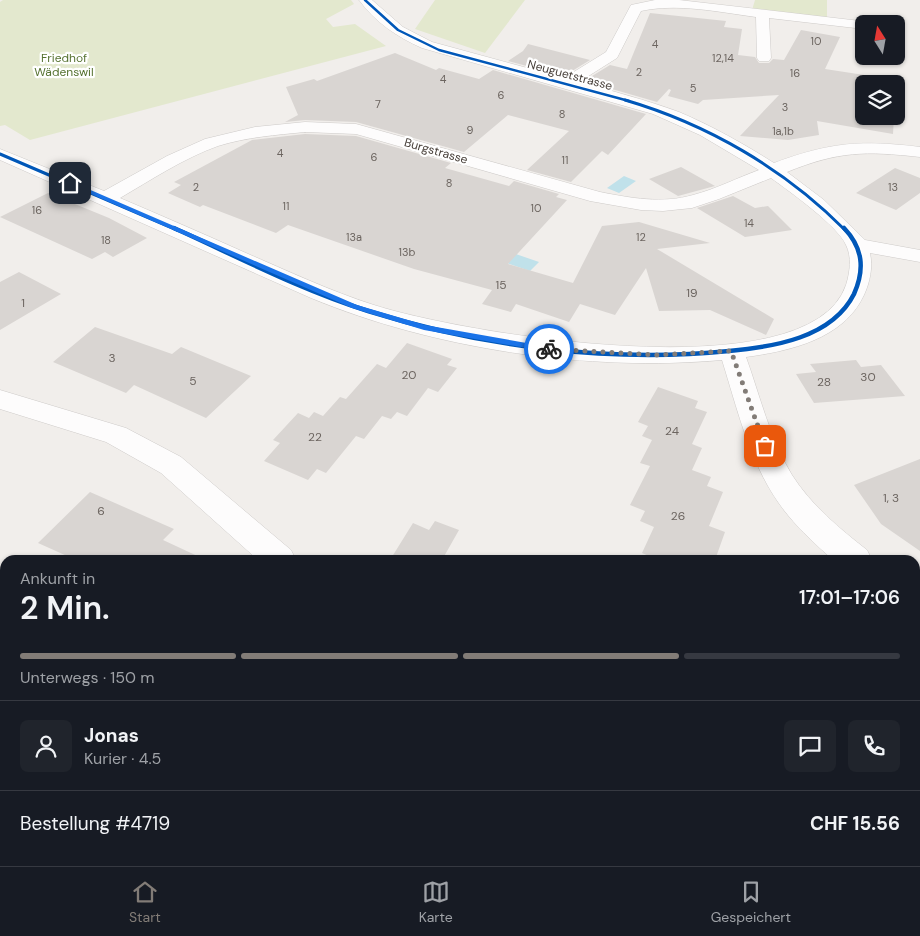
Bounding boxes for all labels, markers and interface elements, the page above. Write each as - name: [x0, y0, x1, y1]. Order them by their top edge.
- north arrow: [855, 15, 905, 65]
- map controls: [855, 15, 905, 125]
- house number: 10: [811, 34, 821, 48]
- house number: 4: [652, 37, 659, 51]
- park label: Friedhof Wädenswil: [34, 50, 94, 80]
- house number: 12,14: [712, 51, 734, 65]
- street label: Neuguetstrasse: [526, 56, 614, 94]
- house number: 2: [636, 65, 642, 79]
- house number: 16: [790, 66, 800, 80]
- house number: 4: [440, 72, 447, 86]
- button: layers: [855, 75, 905, 125]
- house number: 5: [690, 81, 697, 95]
- house number: 6: [498, 88, 505, 102]
- house number: 7: [375, 97, 381, 111]
- house number: 3: [782, 100, 788, 114]
- house number: 8: [559, 107, 565, 121]
- house number: 9: [467, 123, 474, 137]
- house number: 1a,1b: [772, 124, 794, 138]
- street label: Burgstrasse: [402, 134, 470, 168]
- house number: 4: [277, 146, 284, 160]
- house number: 6: [371, 150, 378, 164]
- house number: 11: [562, 153, 568, 167]
- pin: [49, 162, 91, 204]
- icon: home: [56, 169, 84, 197]
- house number: 8: [446, 176, 452, 190]
- house number: 2: [193, 180, 199, 194]
- house number: 13: [888, 180, 898, 194]
- house number: 11: [283, 199, 289, 213]
- house number: 10: [531, 201, 541, 215]
- house number: 16: [32, 203, 42, 217]
- house number: 14: [744, 216, 754, 230]
- house number: 13a: [346, 230, 362, 244]
- house number: 12: [636, 230, 646, 244]
- house number: 18: [101, 233, 111, 247]
- house number: 13b: [399, 245, 416, 259]
- house number: 15: [495, 277, 507, 293]
- house number: 19: [686, 285, 698, 301]
- house number: 1: [21, 295, 25, 311]
- courier: [524, 324, 574, 374]
- icon: bike: [535, 335, 563, 363]
- house number: 3: [108, 350, 116, 366]
- house number: 20: [401, 367, 417, 383]
- house number: 30: [860, 369, 876, 385]
- house number: 5: [189, 373, 197, 389]
- house number: 28: [817, 374, 831, 390]
- house number: 24: [665, 423, 679, 439]
- pin: [744, 425, 786, 467]
- house number: 22: [308, 429, 322, 445]
- icon: bag: [751, 432, 779, 460]
- house number: 1, 3: [883, 490, 899, 506]
- house number: 6: [97, 503, 105, 519]
- house number: 26: [671, 508, 685, 524]
- text: Ankunft in: [20, 568, 95, 589]
- text: 17:01–17:06: [799, 585, 900, 610]
- text: 2 Min.: [20, 587, 110, 629]
- text: Unterwegs · 150 m: [20, 667, 155, 688]
- button: person: [20, 720, 72, 772]
- button: chat: [784, 720, 836, 772]
- button: phone: [848, 720, 900, 772]
- text: Jonas: [84, 723, 139, 748]
- text: Kurier · 4.5: [84, 748, 161, 769]
- text: Bestellung #4719: [20, 811, 170, 836]
- text: CHF 15.56: [810, 811, 900, 836]
- tab: Start: [129, 878, 161, 926]
- tab: Karte: [419, 878, 453, 926]
- tab: Gespeichert: [711, 878, 791, 926]

